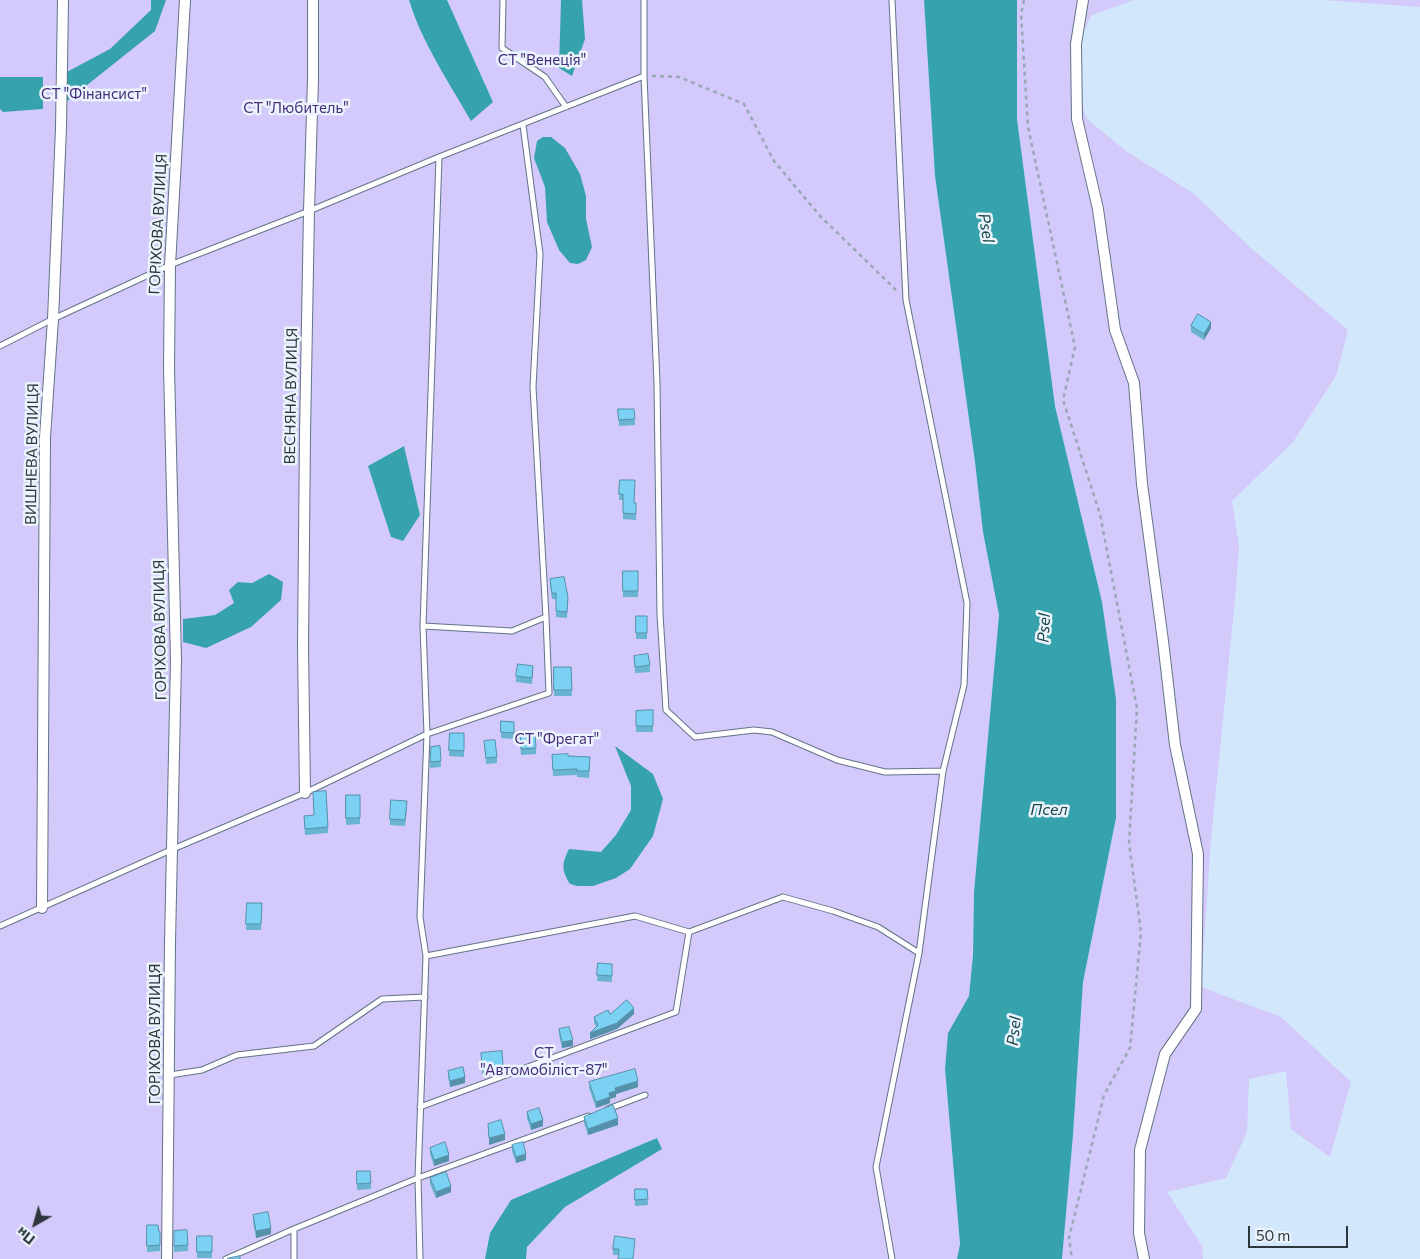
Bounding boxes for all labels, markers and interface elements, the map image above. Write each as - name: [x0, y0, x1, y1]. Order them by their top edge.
- park label: СТ "Венеція": [498, 51, 586, 69]
- park label: СТ "Фiнансист": [41, 85, 147, 103]
- park label: СТ "Любитель": [243, 99, 349, 117]
- street label: ГОРІХОВА ВУЛИЦЯ: [145, 153, 171, 295]
- water label: Psel: [974, 212, 998, 244]
- street label: ВЕСНЯНА ВУЛИЦЯ: [281, 327, 301, 465]
- street label: ВИШНЕВА ВУЛИЦЯ: [22, 383, 42, 525]
- street label: ГОРІХОВА ВУЛИЦЯ: [150, 559, 170, 701]
- water label: Psel: [1034, 613, 1054, 643]
- park label: СТ "Фрегат": [515, 730, 599, 748]
- water label: Псел: [1030, 800, 1068, 820]
- street label: ГОРІХОВА ВУЛИЦЯ: [146, 964, 164, 1104]
- water label: Psel: [1003, 1015, 1025, 1047]
- park label: СТ "Автомобiлiст-87": [480, 1044, 608, 1079]
- north arrow: [10, 1199, 60, 1249]
- scale bar: [1250, 1216, 1350, 1248]
- text: Пн: [13, 1224, 38, 1249]
- text: 50 m: [1256, 1226, 1290, 1244]

